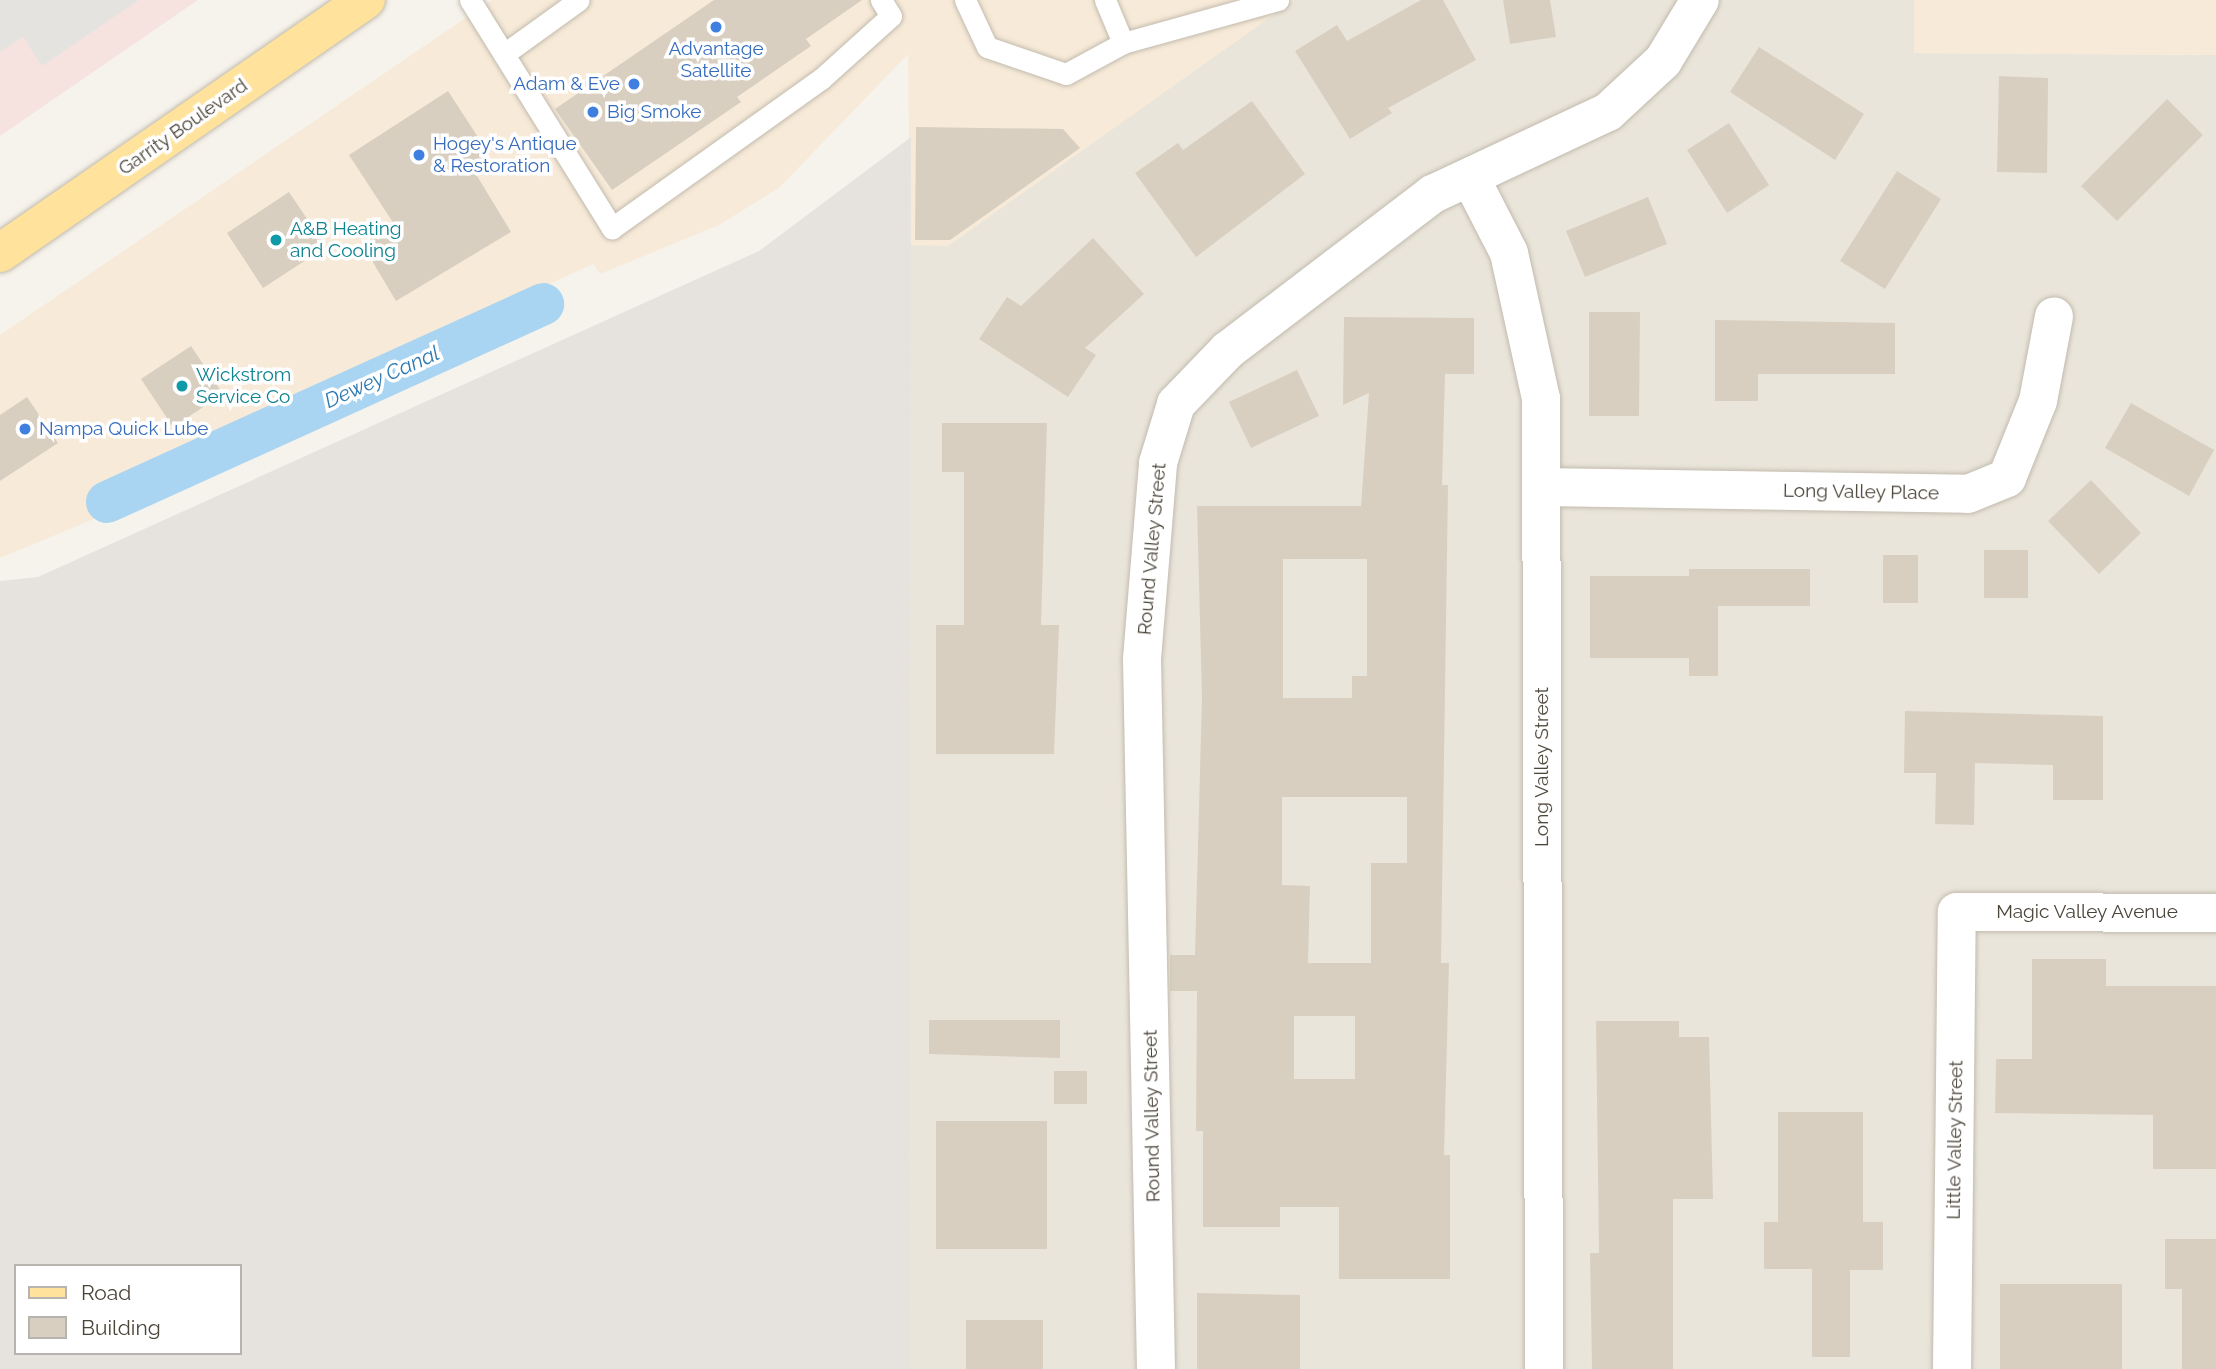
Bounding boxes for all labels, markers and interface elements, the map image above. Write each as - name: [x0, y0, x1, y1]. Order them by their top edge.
- marker: Advantage Satellite: [708, 19, 724, 35]
- place label: Advantage Satellite: [668, 38, 764, 82]
- place label: Adam & Eve: [513, 73, 620, 95]
- street label: Garrity Boulevard: [114, 74, 252, 180]
- marker: Adam & Eve: [626, 76, 642, 92]
- place label: Big Smoke: [607, 101, 701, 123]
- marker: Big Smoke: [585, 104, 601, 120]
- place label: Hogey's Antique & Restoration: [433, 133, 577, 177]
- marker: Hogey's Antique & Restoration: [411, 147, 427, 163]
- place label: A&B Heating and Cooling: [290, 218, 401, 262]
- marker: A&B Heating and Cooling: [268, 232, 284, 248]
- water label: Dewey Canal: [320, 340, 444, 414]
- place label: Wickstrom Service Co: [196, 364, 291, 408]
- marker: Wickstrom Service Co: [174, 378, 190, 394]
- place label: Nampa Quick Lube: [39, 418, 209, 440]
- marker: Nampa Quick Lube: [17, 421, 33, 437]
- street label: Round Valley Street: [1133, 461, 1171, 637]
- street label: Long Valley Place: [1782, 479, 1940, 505]
- street label: Long Valley Street: [1531, 686, 1553, 848]
- street label: Magic Valley Avenue: [1995, 901, 2179, 923]
- street label: Round Valley Street: [1139, 1029, 1165, 1203]
- street label: Little Valley Street: [1942, 1060, 1968, 1220]
- legend: [14, 1264, 242, 1355]
- text: Road: [81, 1280, 131, 1305]
- text: Building: [81, 1315, 161, 1340]

